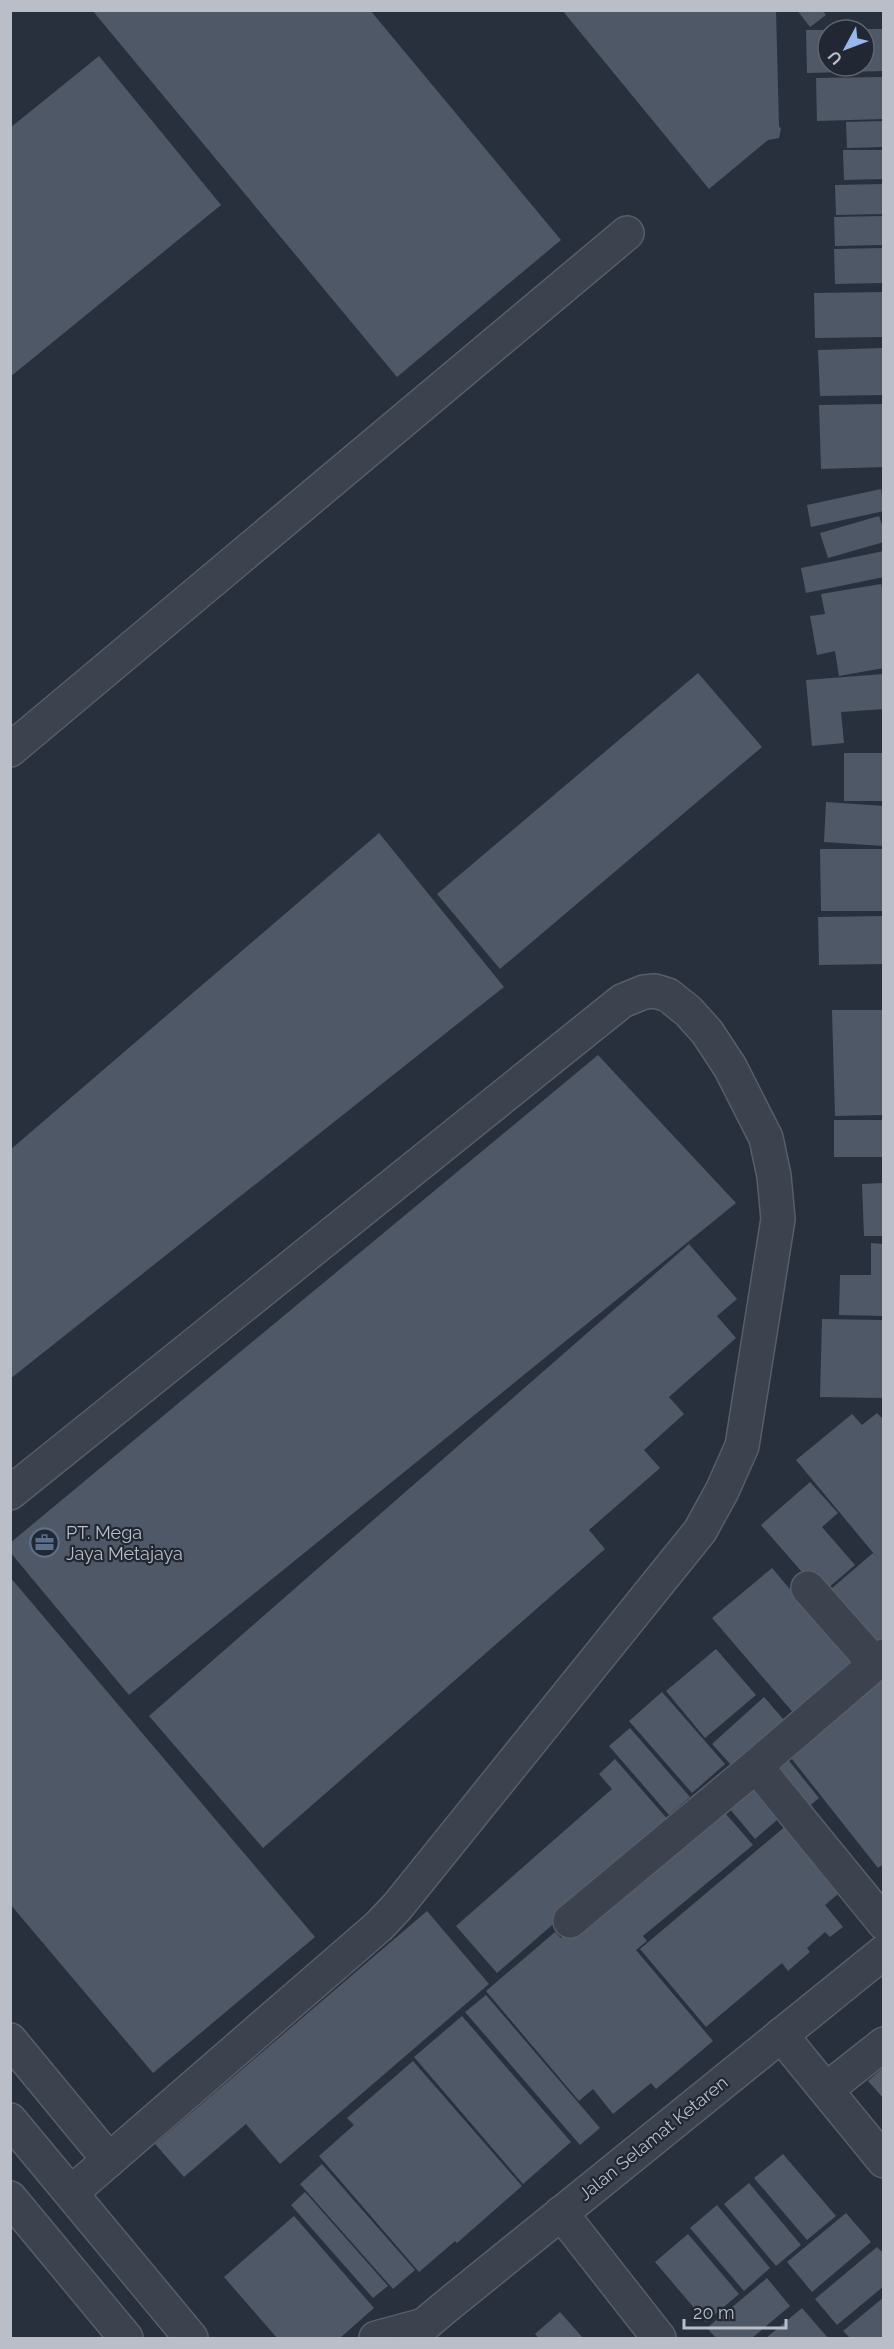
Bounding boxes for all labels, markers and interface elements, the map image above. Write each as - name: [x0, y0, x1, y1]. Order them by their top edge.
- north arrow: [816, 18, 876, 78]
- text: U: [824, 47, 846, 68]
- place label: PT. Mega Jaya Metajaya: [66, 1522, 183, 1564]
- office icon: PT. Mega Jaya Metajaya: [29, 1526, 61, 1558]
- street label: Jalan Selamat Ketaren: [574, 2071, 732, 2205]
- scale bar: [684, 2292, 786, 2330]
- text: 20 m: [693, 2302, 735, 2323]

